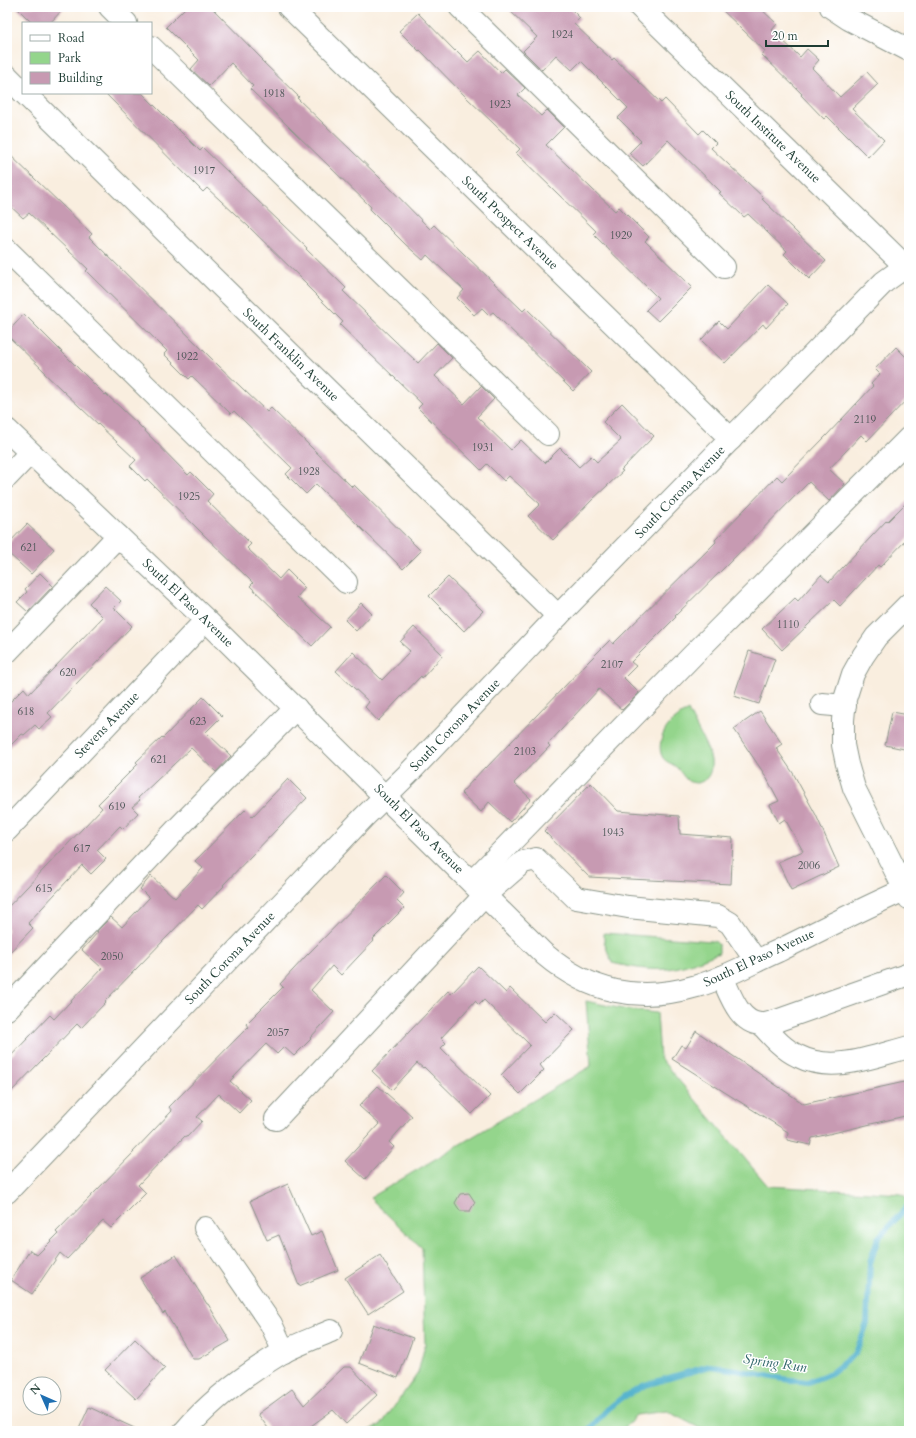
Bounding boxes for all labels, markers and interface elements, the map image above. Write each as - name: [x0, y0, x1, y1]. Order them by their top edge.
- legend: [22, 22, 152, 94]
- scale bar: [766, 22, 828, 48]
- house number: 1924: [551, 27, 574, 42]
- text: 20 m: [772, 28, 799, 44]
- text: Road: [58, 30, 85, 46]
- text: Park: [58, 50, 82, 66]
- text: Building: [58, 70, 103, 86]
- house number: 1918: [263, 86, 285, 101]
- street label: South Institute Avenue: [721, 87, 825, 187]
- house number: 1923: [489, 97, 512, 112]
- house number: 1917: [193, 163, 216, 178]
- street label: South Prospect Avenue: [458, 172, 562, 274]
- house number: 1929: [610, 228, 633, 243]
- street label: South Franklin Avenue: [239, 304, 343, 406]
- house number: 1922: [176, 349, 199, 364]
- house number: 2119: [854, 412, 877, 427]
- house number: 1931: [472, 440, 494, 455]
- street label: South Corona Avenue: [631, 442, 729, 542]
- house number: 1928: [298, 464, 320, 479]
- house number: 1925: [178, 489, 200, 504]
- house number: 621: [21, 540, 37, 555]
- street label: South El Paso Avenue: [138, 555, 238, 651]
- house number: 1110: [777, 617, 800, 632]
- house number: 2107: [601, 657, 624, 672]
- house number: 620: [60, 665, 77, 680]
- street label: South Corona Avenue: [406, 675, 504, 775]
- street label: Stevens Avenue: [71, 688, 144, 762]
- house number: 618: [18, 704, 34, 719]
- house number: 623: [190, 714, 207, 729]
- house number: 2103: [514, 744, 537, 759]
- house number: 621: [151, 752, 167, 767]
- street label: South El Paso Avenue: [370, 780, 468, 878]
- house number: 619: [109, 799, 126, 814]
- house number: 1943: [602, 825, 625, 840]
- house number: 617: [74, 841, 91, 856]
- house number: 2006: [798, 858, 821, 873]
- house number: 615: [36, 881, 52, 896]
- street label: South Corona Avenue: [181, 908, 279, 1008]
- street label: South El Paso Avenue: [701, 924, 818, 992]
- house number: 2050: [101, 949, 124, 964]
- house number: 2057: [267, 1025, 290, 1040]
- water label: Spring Run: [742, 1349, 808, 1377]
- north arrow: [22, 1376, 62, 1416]
- text: N: [27, 1380, 44, 1398]

